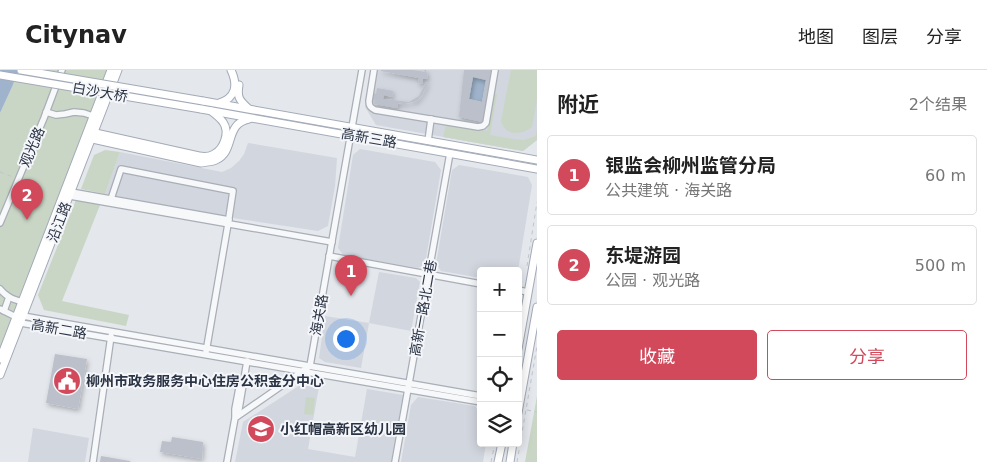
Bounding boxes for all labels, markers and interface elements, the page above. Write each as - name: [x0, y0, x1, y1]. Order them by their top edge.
- text: Citynav: [25, 21, 127, 49]
- text: 地图: [798, 26, 834, 47]
- text: 图层: [862, 26, 898, 47]
- text: 分享: [926, 26, 962, 47]
- street label: 白沙大桥: [71, 79, 129, 105]
- text: 附近: [557, 93, 599, 117]
- text: 2个结果: [909, 95, 967, 114]
- street label: 观光路: [16, 125, 48, 169]
- street label: 高新三路: [340, 125, 398, 151]
- text: 银监会柳州监管分局: [605, 154, 776, 176]
- text: 1: [568, 166, 580, 185]
- text: 60 m: [925, 166, 966, 185]
- pin: 2: [11, 179, 43, 220]
- text: 公共建筑 · 海关路: [605, 181, 732, 200]
- street label: 沿江路: [44, 200, 74, 244]
- text: 东堤游园: [605, 244, 681, 266]
- pin: 1: [335, 255, 367, 296]
- text: 2: [568, 256, 580, 275]
- text: 500 m: [915, 256, 966, 275]
- street label: 高新一路北二巷: [407, 258, 439, 358]
- map controls: [477, 267, 522, 447]
- button: +: [477, 267, 522, 312]
- text: 公园 · 观光路: [605, 271, 700, 290]
- street label: 海关路: [307, 293, 331, 337]
- button: −: [477, 312, 522, 357]
- street label: 高新二路: [30, 316, 88, 342]
- your location: [333, 326, 359, 352]
- button: 收藏: [557, 330, 757, 380]
- button: 分享: [767, 330, 967, 380]
- button: locate: [477, 357, 522, 402]
- public building icon: 柳州市政务服务中心住房公积金分中心: [52, 366, 82, 396]
- place label: 柳州市政务服务中心住房公积金分中心: [86, 373, 324, 389]
- button: layers: [477, 402, 522, 447]
- school or university icon: 小红帽高新区幼儿园: [246, 414, 276, 444]
- place label: 小红帽高新区幼儿园: [280, 421, 406, 437]

